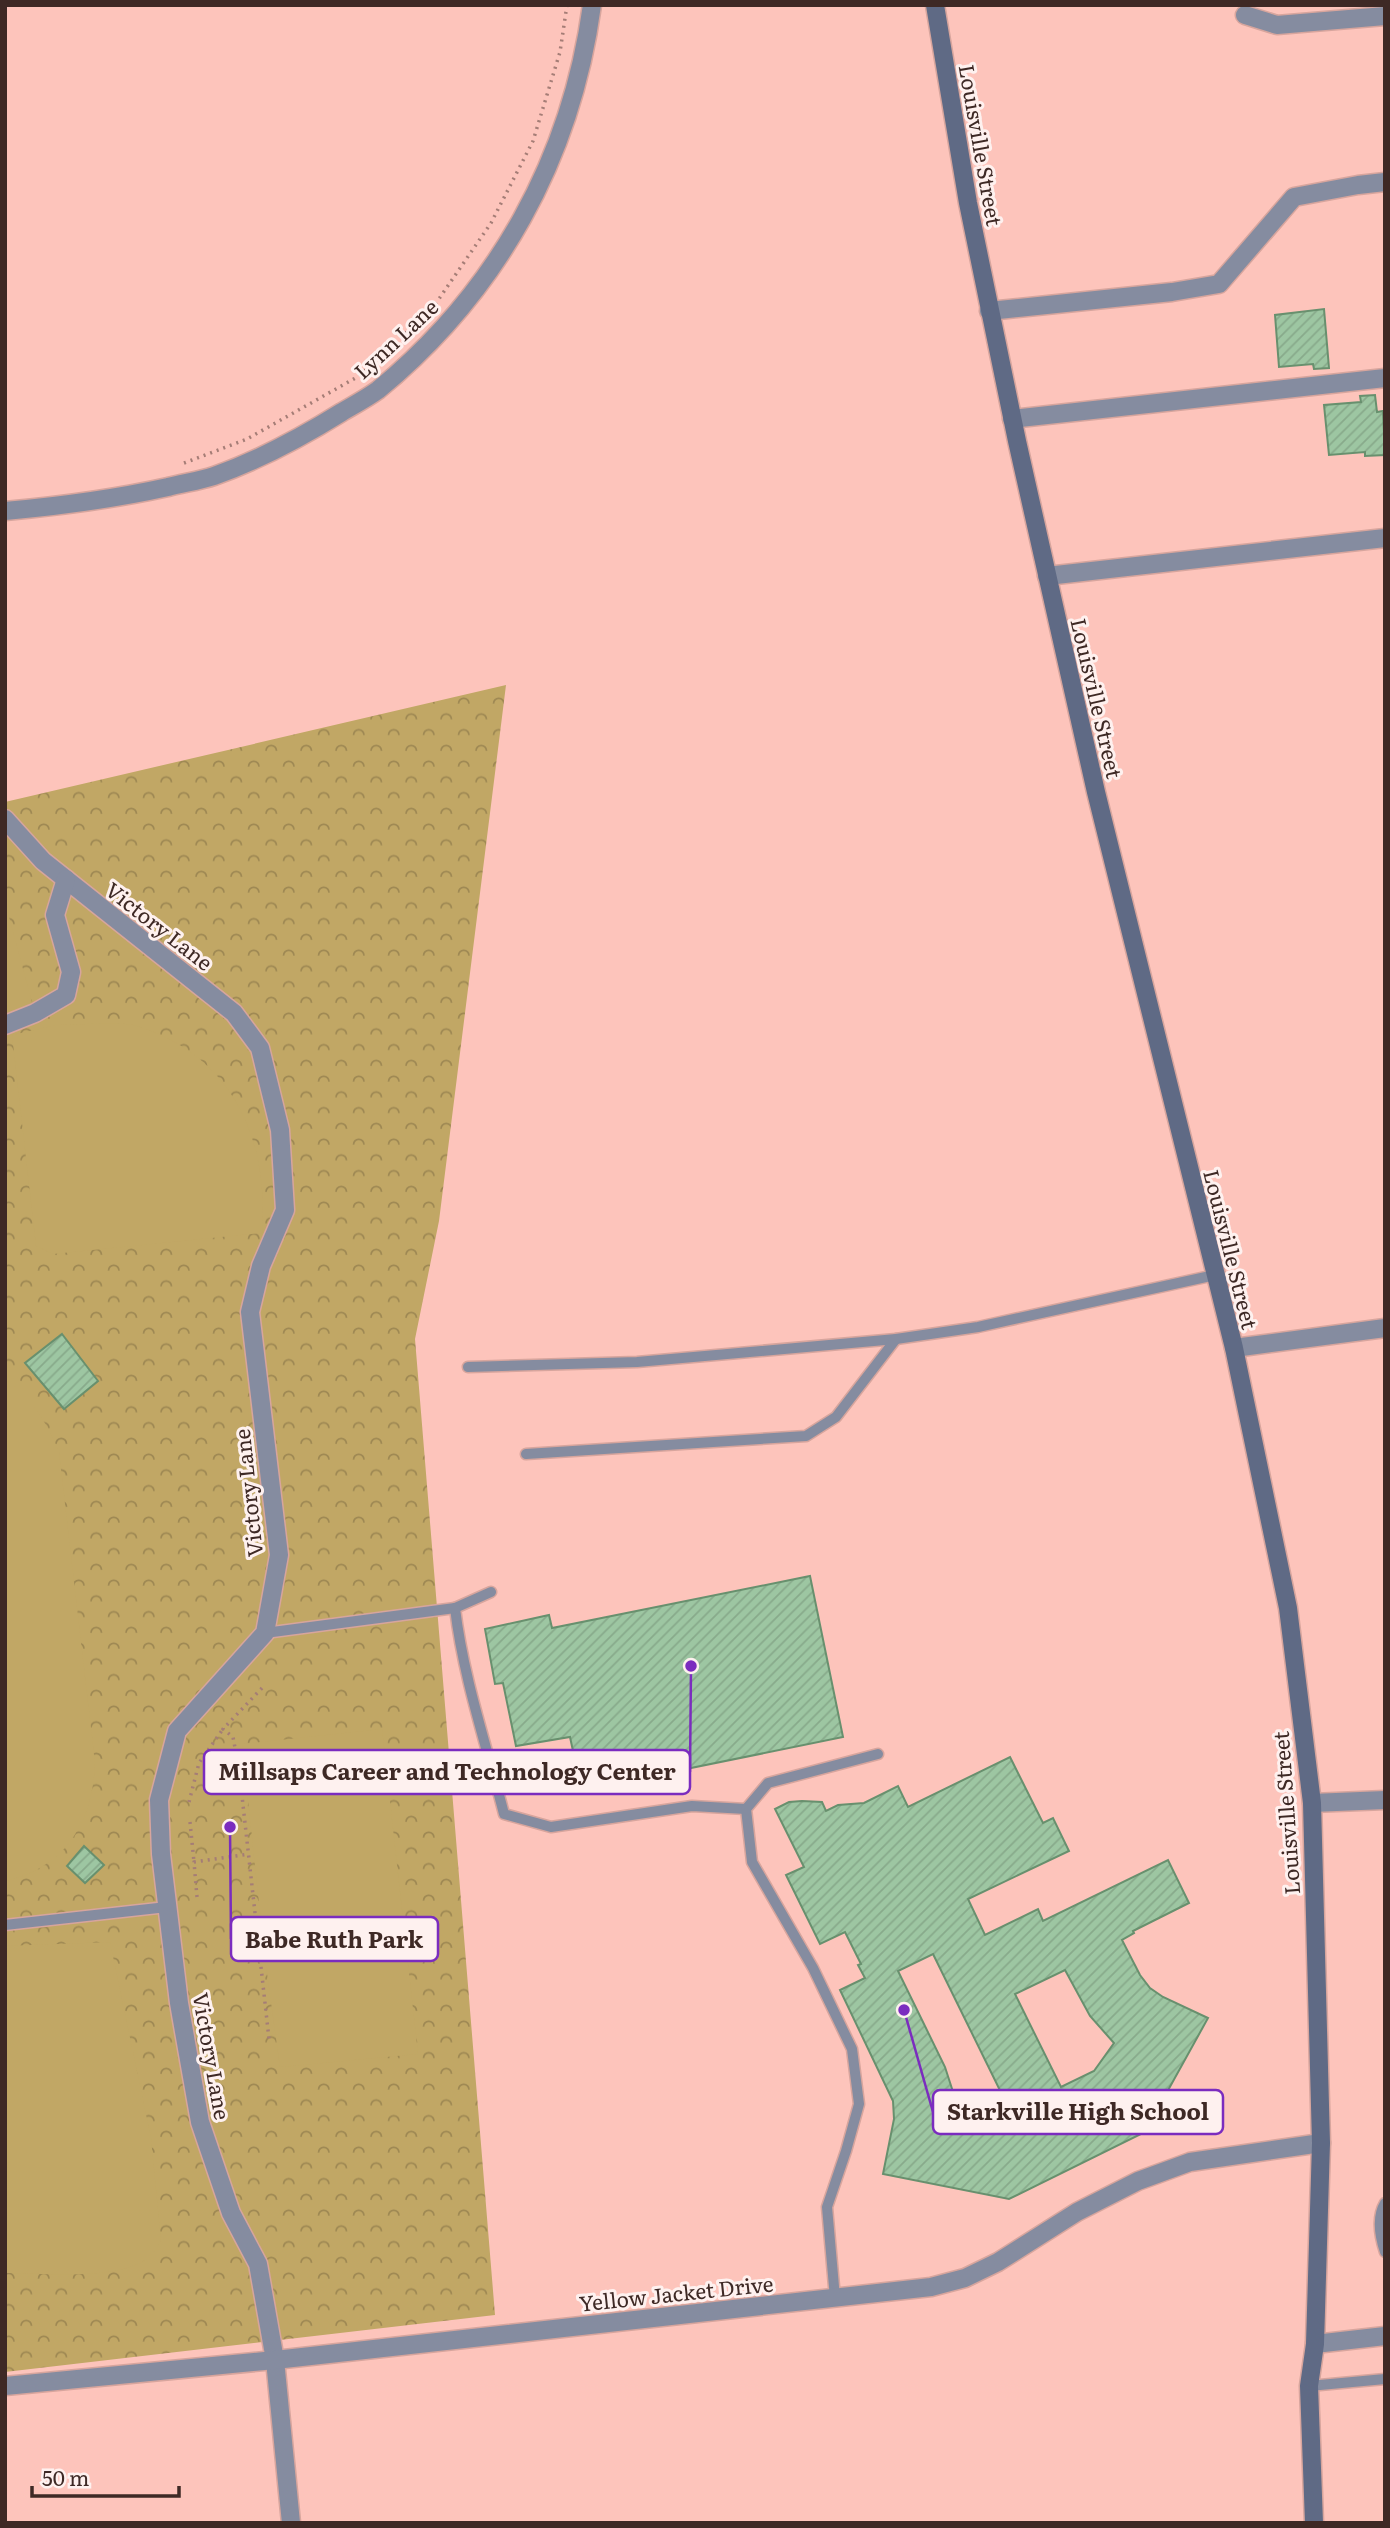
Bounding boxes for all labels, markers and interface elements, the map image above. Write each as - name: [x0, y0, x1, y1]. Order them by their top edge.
- street label: Louisville Street: [953, 62, 1012, 229]
- street label: Lynn Lane: [346, 291, 444, 385]
- street label: Louisville Street: [1064, 615, 1132, 782]
- street label: Victory Lane: [100, 873, 220, 977]
- street label: Louisville Street: [1197, 1166, 1267, 1333]
- street label: Victory Lane: [225, 1427, 269, 1559]
- street label: Louisville Street: [1264, 1730, 1306, 1896]
- callout: Millsaps Career and Technology Center: [204, 1750, 690, 1794]
- text: Millsaps Career and Technology Center: [218, 1753, 676, 1787]
- callout: Babe Ruth Park: [231, 1917, 438, 1961]
- text: Babe Ruth Park: [245, 1921, 424, 1955]
- street label: Victory Lane: [187, 1990, 239, 2122]
- callout: Starkville High School: [933, 2090, 1223, 2134]
- text: Starkville High School: [947, 2093, 1209, 2127]
- street label: Yellow Jacket Drive: [577, 2266, 775, 2318]
- scale bar: [32, 2454, 178, 2498]
- text: 50 m: [42, 2461, 89, 2492]

